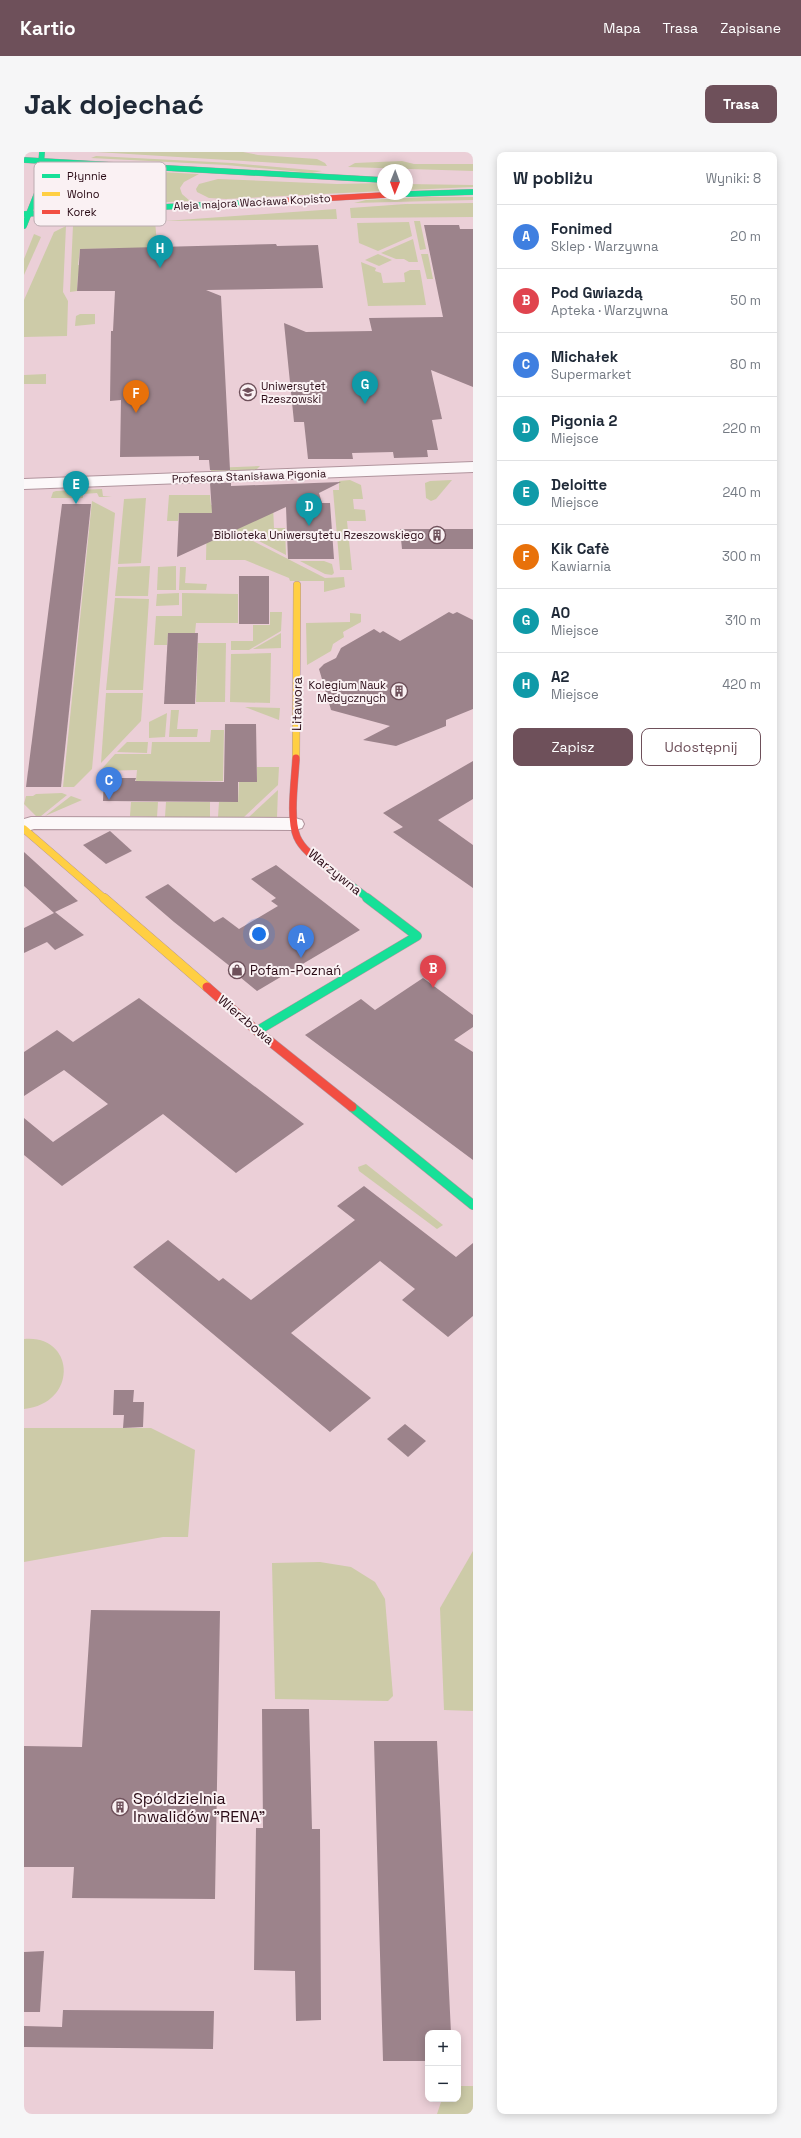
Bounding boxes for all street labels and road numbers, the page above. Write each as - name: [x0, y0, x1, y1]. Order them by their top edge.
- street label: Aleja majora Wacława Kopisto: [173, 191, 331, 213]
- street label: Profesora Stanisława Pigonia: [172, 466, 327, 486]
- street label: Litawora: [288, 676, 306, 731]
- street label: Warzywna: [305, 845, 366, 899]
- street label: Wierzbowa: [214, 992, 278, 1049]

